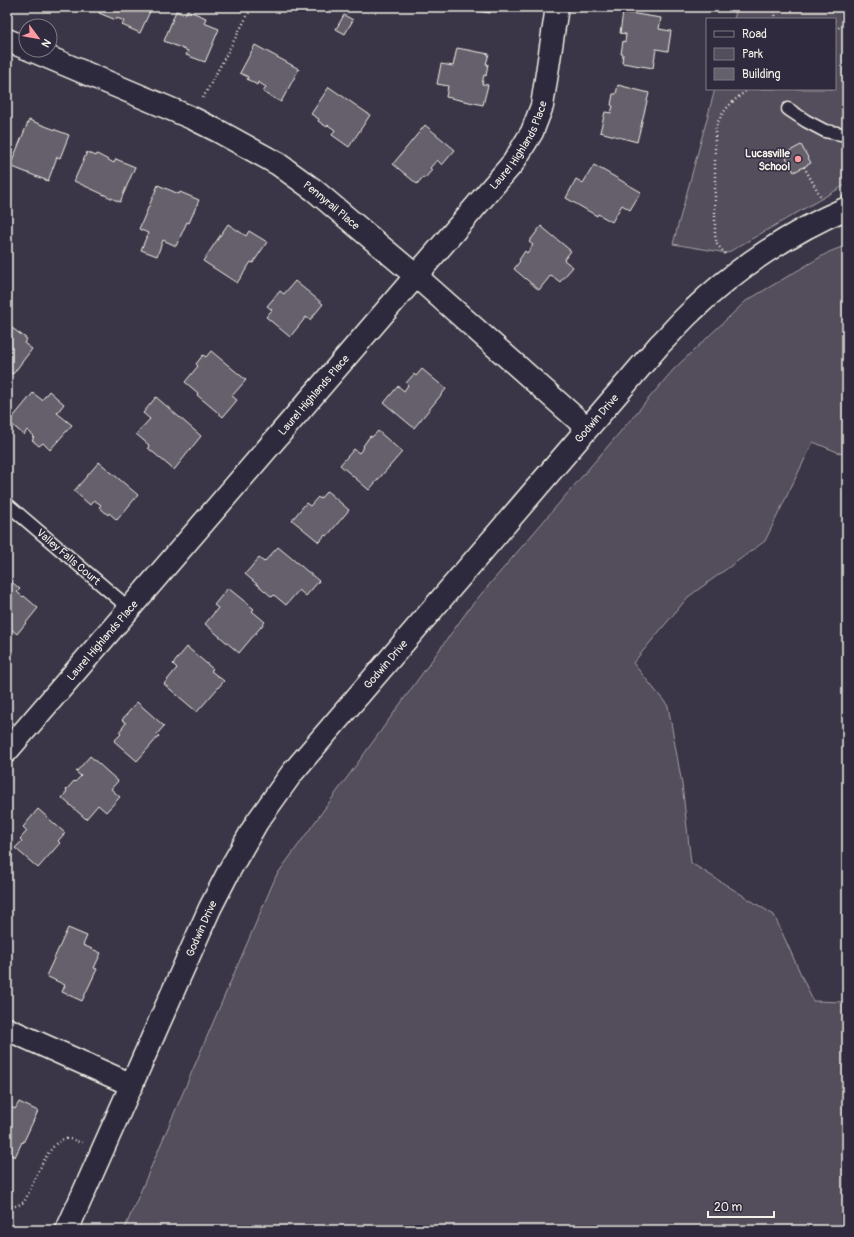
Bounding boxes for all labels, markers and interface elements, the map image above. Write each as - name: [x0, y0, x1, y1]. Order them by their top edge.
- north arrow: [18, 18, 58, 58]
- legend: [706, 18, 836, 90]
- text: Road: [742, 27, 767, 42]
- text: N: [38, 36, 54, 50]
- text: Park: [742, 47, 763, 62]
- text: Building: [742, 67, 781, 82]
- street label: Laurel Highlands Place: [487, 100, 550, 192]
- place label: Lucasville School: [745, 147, 791, 173]
- marker: Lucasville School: [793, 154, 803, 164]
- street label: Pennyrail Place: [301, 179, 363, 233]
- street label: Laurel Highlands Place: [276, 352, 352, 438]
- street label: Godwin Drive: [572, 391, 622, 446]
- street label: Valley Falls Court: [34, 526, 103, 588]
- street label: Laurel Highlands Place: [64, 597, 141, 683]
- street label: Godwin Drive: [361, 637, 411, 691]
- street label: Godwin Drive: [183, 898, 220, 959]
- scale bar: [708, 1193, 774, 1219]
- text: 20 m: [714, 1200, 743, 1215]

